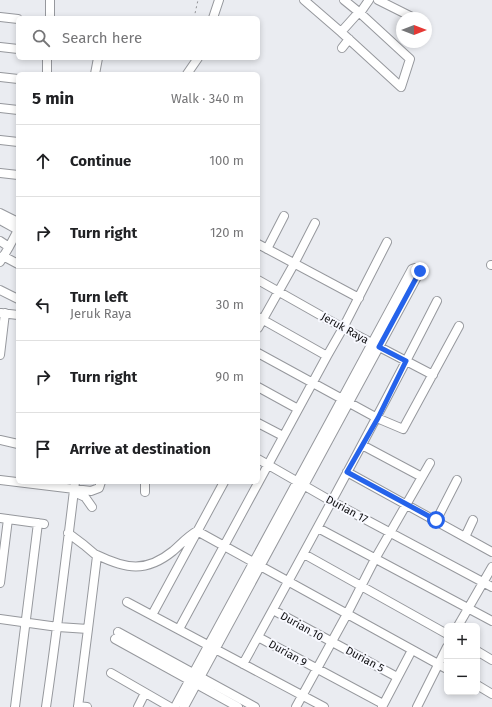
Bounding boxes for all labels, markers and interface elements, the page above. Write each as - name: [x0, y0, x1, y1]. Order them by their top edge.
- north arrow: [396, 12, 432, 48]
- search box: [16, 16, 260, 60]
- icon: search: [30, 27, 52, 49]
- text: Search here: [62, 29, 142, 47]
- text: 5 min: [32, 88, 74, 109]
- text: Walk · 340 m: [171, 91, 244, 106]
- icon: ahead: [32, 150, 54, 172]
- text: Continue: [70, 152, 131, 170]
- text: 100 m: [209, 153, 244, 168]
- icon: right: [32, 222, 54, 244]
- text: Turn right: [70, 224, 137, 242]
- text: 120 m: [210, 225, 244, 240]
- route end: [411, 262, 429, 280]
- text: Turn left: [70, 288, 128, 306]
- icon: left: [32, 294, 54, 316]
- text: 30 m: [216, 297, 244, 312]
- text: Jeruk Raya: [70, 306, 132, 321]
- street label: Jeruk Raya: [319, 310, 371, 347]
- icon: right: [32, 366, 54, 388]
- text: Turn right: [70, 368, 137, 386]
- text: 90 m: [215, 369, 244, 384]
- icon: arrive: [32, 438, 54, 460]
- text: Arrive at destination: [70, 440, 211, 458]
- street label: Durian 17: [323, 493, 370, 526]
- route start: [427, 511, 445, 529]
- street label: Durian 10: [278, 609, 326, 644]
- map controls: [444, 623, 480, 695]
- button: +: [444, 623, 480, 659]
- street label: Durian 9: [266, 638, 309, 669]
- street label: Durian 5: [343, 644, 387, 675]
- button: −: [444, 659, 480, 695]

